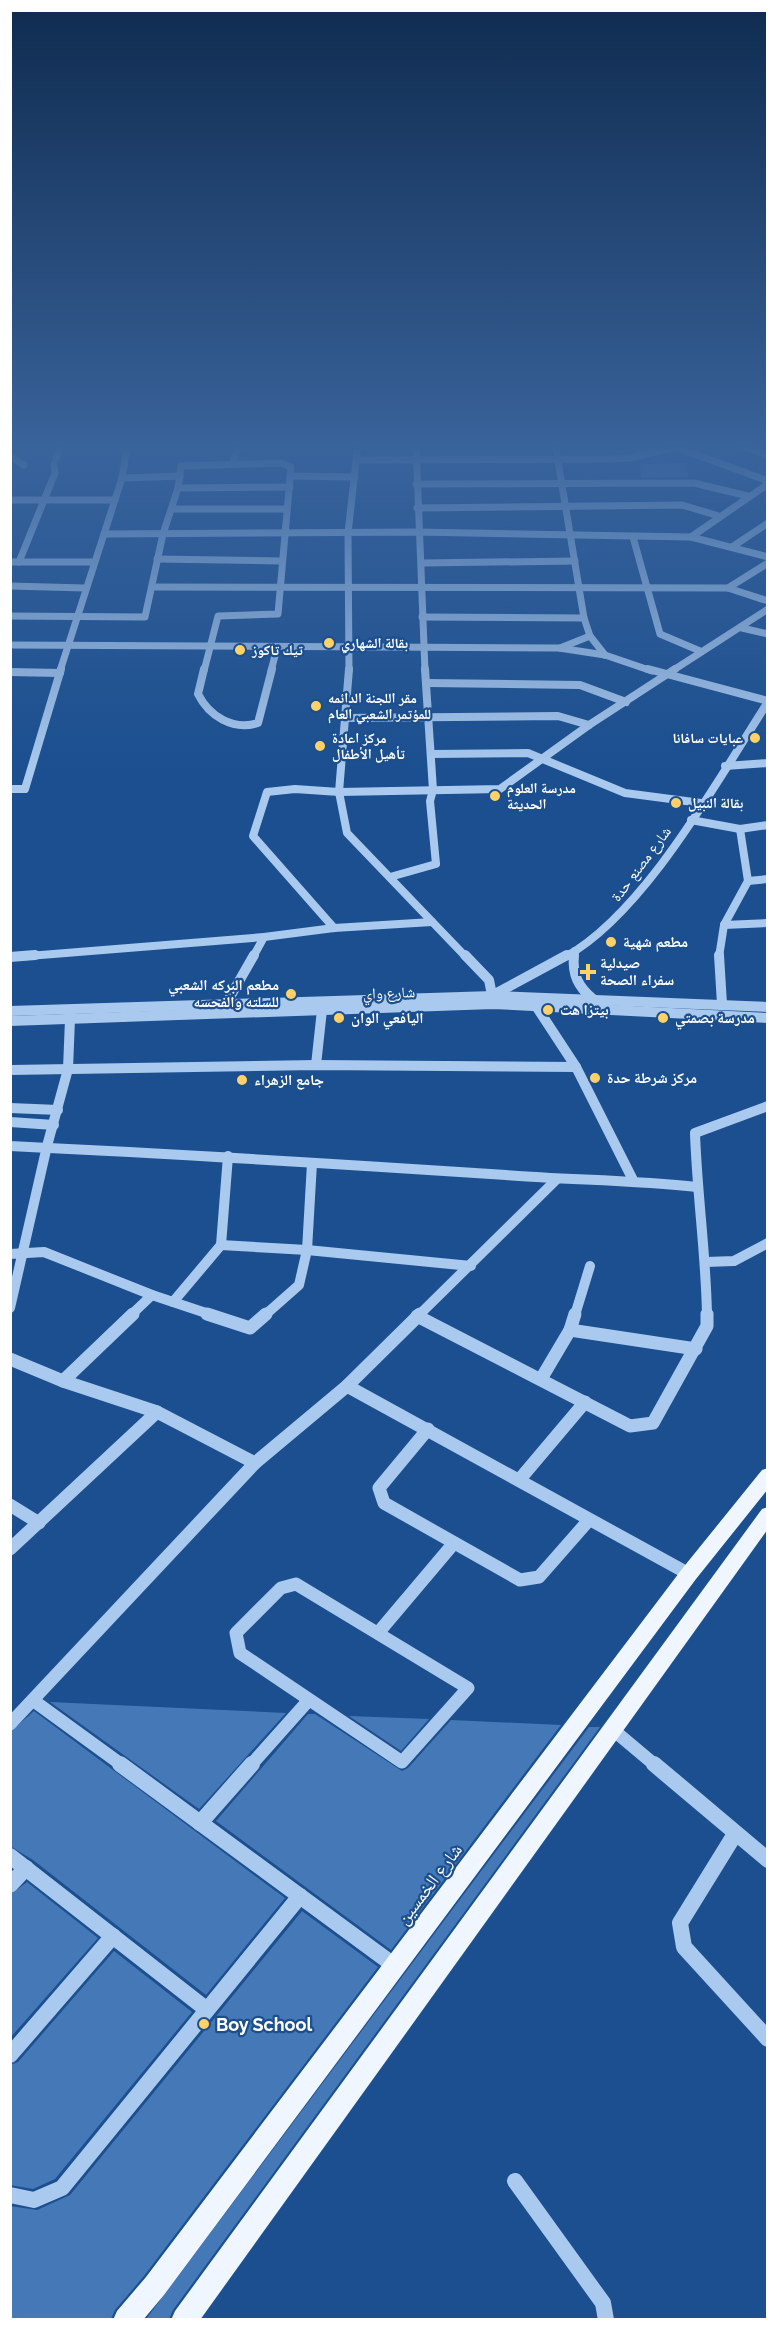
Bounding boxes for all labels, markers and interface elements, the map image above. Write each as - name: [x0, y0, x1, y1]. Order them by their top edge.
- place label: بقالة الشهاري: [341, 635, 408, 654]
- marker: بقالة الشهاري: [322, 636, 336, 650]
- place label: تيك تاكوز: [251, 642, 303, 658]
- marker: تيك تاكوز: [233, 643, 247, 657]
- place label: مقر اللجنة الدائمه للمؤتمر الشعبي العام: [328, 690, 431, 725]
- marker: مقر اللجنة الدائمه للمؤتمر الشعبي العام: [309, 699, 323, 713]
- place label: مركز اعادة تأهيل الأطفال: [332, 730, 405, 763]
- place label: عبايات سافانا: [672, 730, 743, 747]
- marker: عبايات سافانا: [748, 731, 762, 745]
- marker: مركز اعادة تأهيل الأطفال: [313, 739, 327, 753]
- place label: مدرسة العلوم الحديثة: [507, 780, 576, 812]
- marker: مدرسة العلوم الحديثة: [488, 789, 502, 803]
- place label: بقالة النبيل: [688, 795, 744, 812]
- marker: بقالة النبيل: [669, 796, 683, 810]
- street label: شارع مصنع حدة: [607, 823, 676, 906]
- place label: مطعم شهية: [623, 933, 688, 952]
- marker: مطعم شهية: [604, 935, 618, 949]
- place label: صيدلية سفراء الصحة: [600, 954, 674, 989]
- marker: صيدلية سفراء الصحة: [581, 965, 595, 979]
- place label: مطعم البركه الشعبي للسلته والفحسه: [168, 976, 279, 1011]
- street label: شارع واي: [363, 983, 416, 1006]
- marker: مطعم البركه الشعبي للسلته والفحسه: [284, 987, 298, 1001]
- place label: بيتزا هت: [560, 1001, 609, 1019]
- marker: بيتزا هت: [541, 1003, 555, 1017]
- place label: اليافعي الوان: [351, 1009, 423, 1030]
- place label: مدرسة بصمتي: [675, 1009, 755, 1030]
- marker: اليافعي الوان: [332, 1011, 346, 1025]
- marker: مدرسة بصمتي: [656, 1011, 670, 1025]
- place label: مركز شرطة حدة: [607, 1069, 697, 1087]
- place label: جامع الزهراء: [254, 1071, 324, 1090]
- marker: مركز شرطة حدة: [588, 1071, 602, 1085]
- marker: جامع الزهراء: [235, 1073, 249, 1087]
- street label: شارع الخمسين: [392, 1840, 467, 1929]
- place label: Boy School: [216, 2014, 312, 2035]
- marker: Boy School: [197, 2017, 211, 2031]

